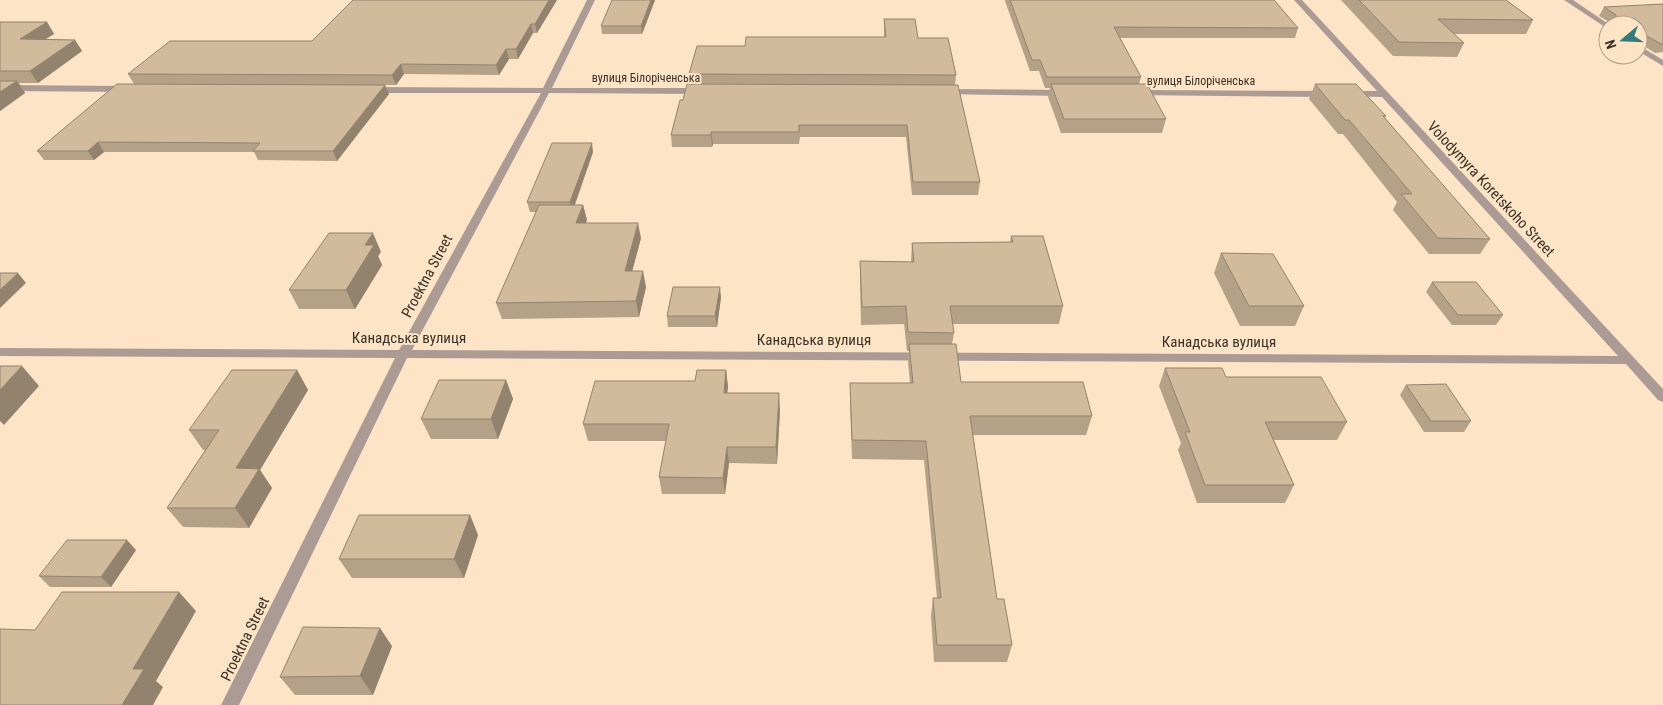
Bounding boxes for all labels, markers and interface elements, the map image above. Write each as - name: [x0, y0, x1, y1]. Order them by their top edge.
- north arrow: [1598, 15, 1648, 65]
- text: N: [1602, 38, 1620, 51]
- street label: вулиця Білоріченська: [592, 71, 700, 85]
- street label: вулиця Білоріченська: [1147, 74, 1255, 88]
- street label: Volodymyra Koretskoho Street: [1424, 118, 1558, 260]
- street label: Proektna Street: [398, 231, 456, 321]
- street label: Канадська вулиця: [352, 329, 466, 347]
- street label: Канадська вулиця: [757, 331, 871, 349]
- street label: Канадська вулиця: [1162, 333, 1276, 351]
- street label: Proektna Street: [217, 594, 273, 684]

